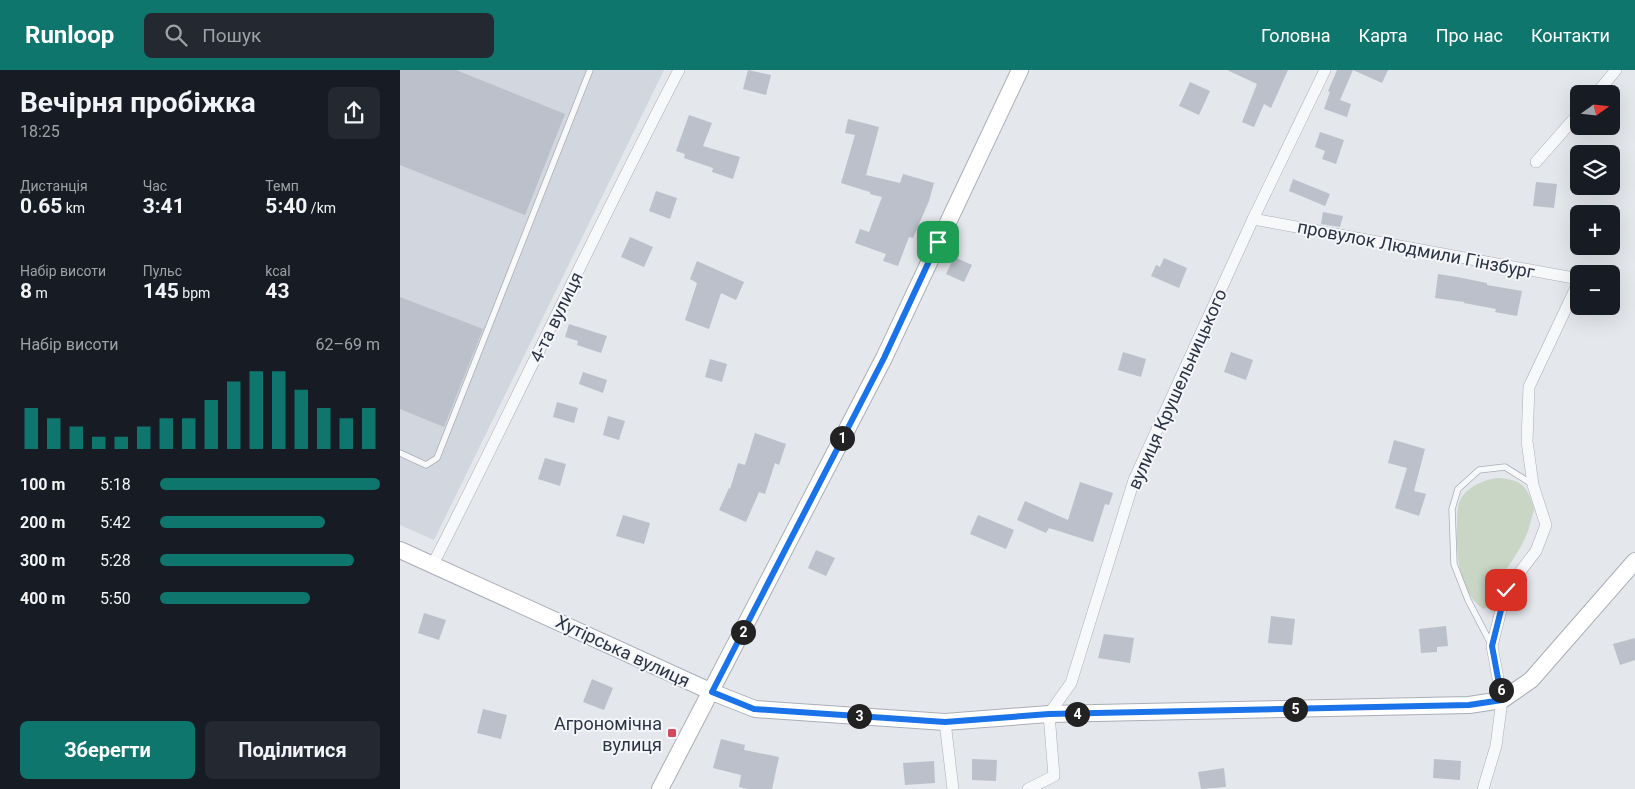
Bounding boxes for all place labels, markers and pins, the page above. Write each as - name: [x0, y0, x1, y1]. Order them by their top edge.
- pin: [917, 221, 959, 263]
- pin: 1: [830, 426, 854, 450]
- pin: [1485, 569, 1527, 611]
- pin: 2: [730, 620, 756, 644]
- pin: 6: [1488, 678, 1514, 702]
- pin: 5: [1282, 696, 1308, 722]
- pin: 4: [1064, 702, 1090, 726]
- pin: 3: [846, 704, 872, 728]
- place label: Агрономічна вулиця: [554, 713, 662, 755]
- marker: Агрономічна вулиця: [666, 727, 678, 739]

